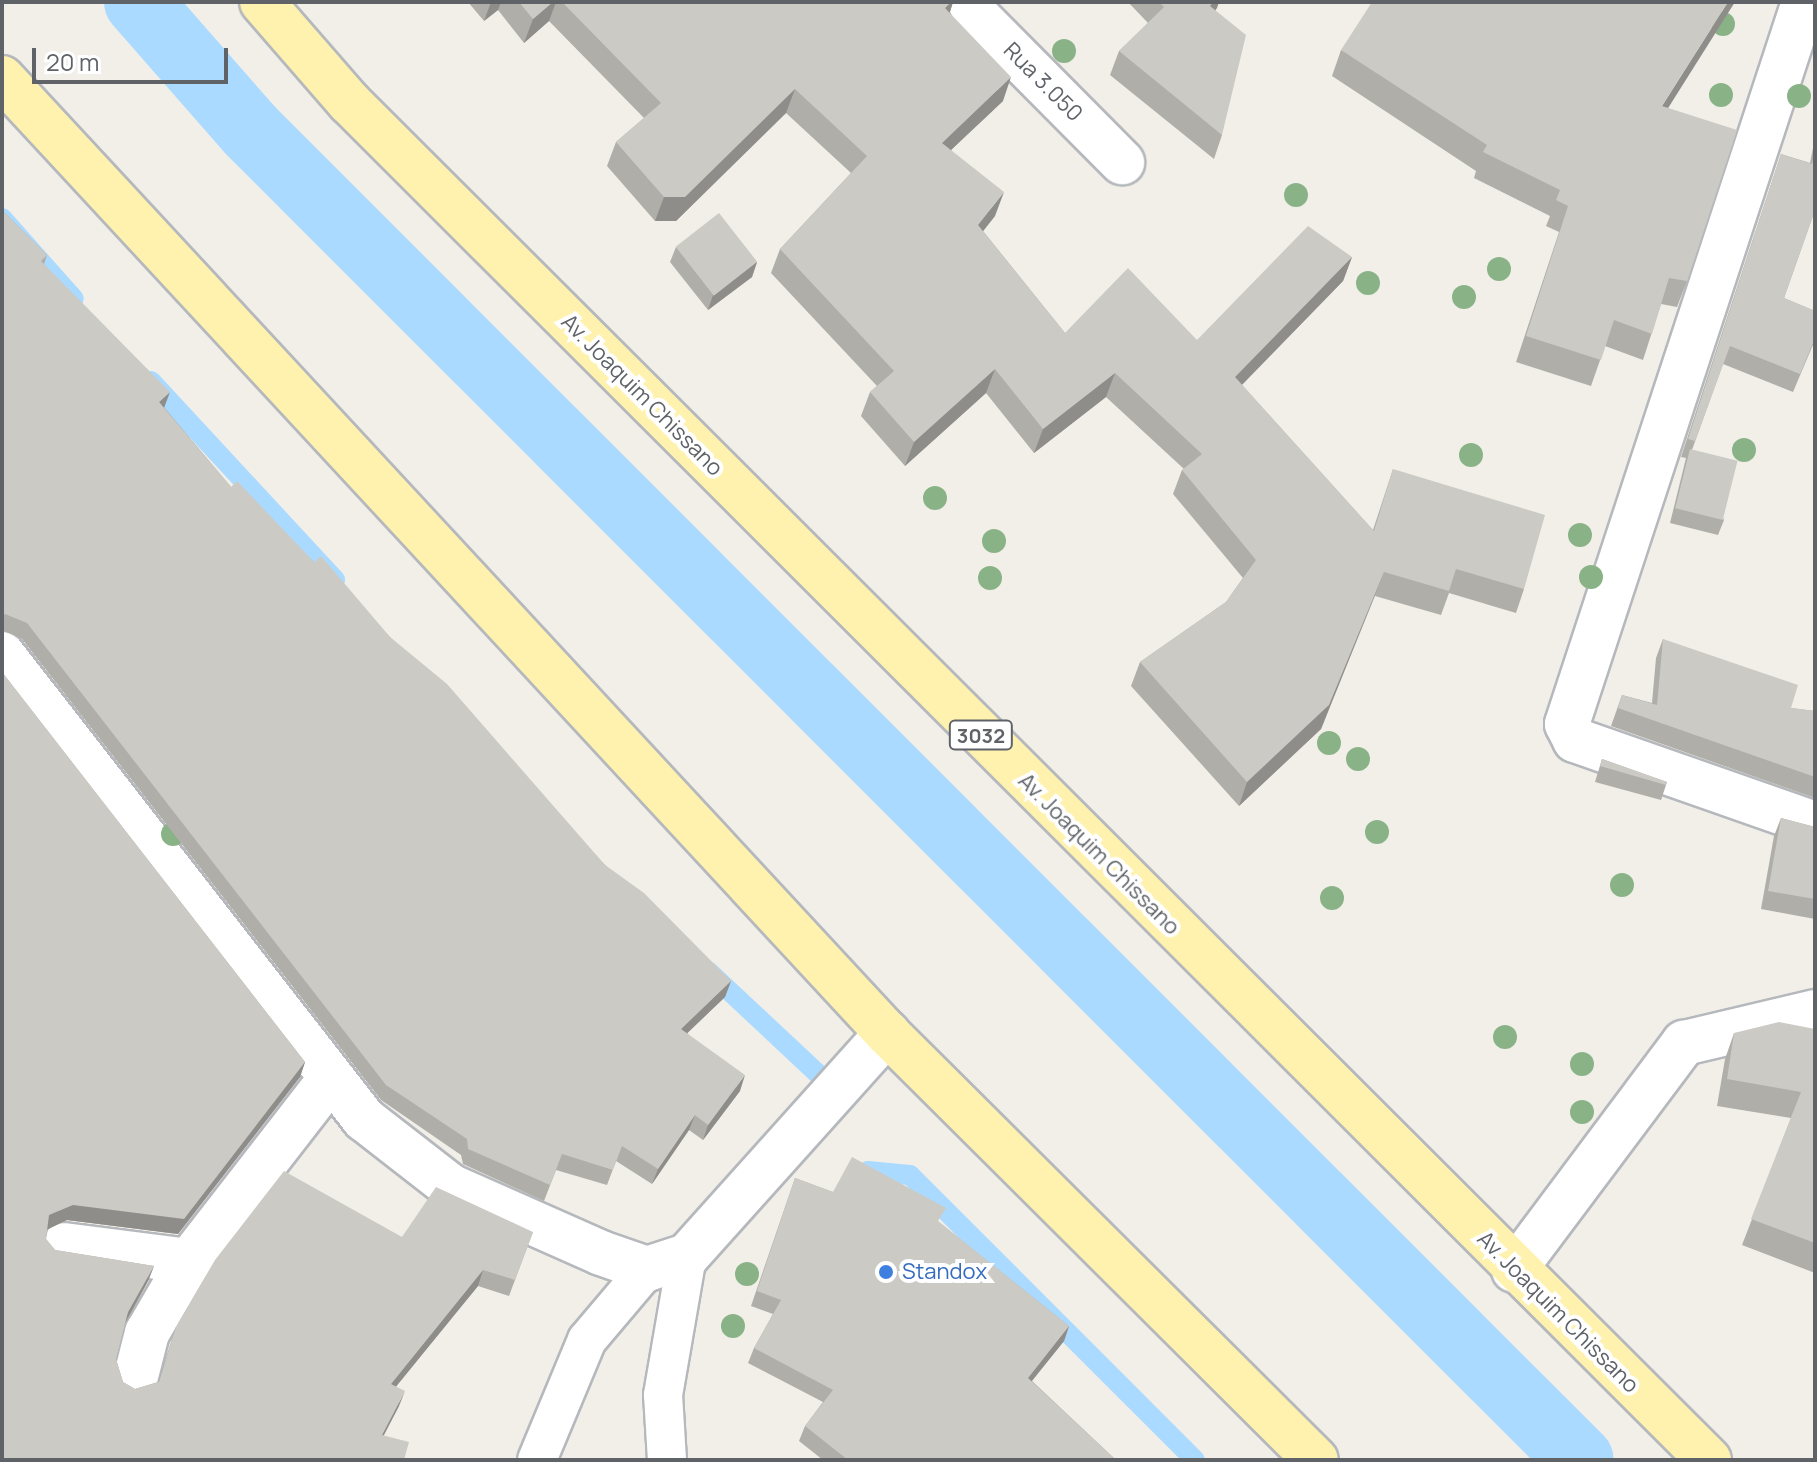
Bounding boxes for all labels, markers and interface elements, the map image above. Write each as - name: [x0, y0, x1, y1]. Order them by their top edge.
- scale bar: [36, 32, 232, 82]
- street label: Rua 3.050: [998, 37, 1088, 127]
- text: 20 m: [46, 45, 99, 78]
- street label: Av. Joaquim Chissano: [556, 309, 728, 481]
- road number: 3032: [947, 719, 1015, 751]
- street label: Av. Joaquim Chissano: [1013, 768, 1185, 940]
- street label: Av. Joaquim Chissano: [1472, 1226, 1644, 1398]
- place label: Standox: [902, 1259, 987, 1285]
- marker: Standox: [877, 1263, 895, 1281]

